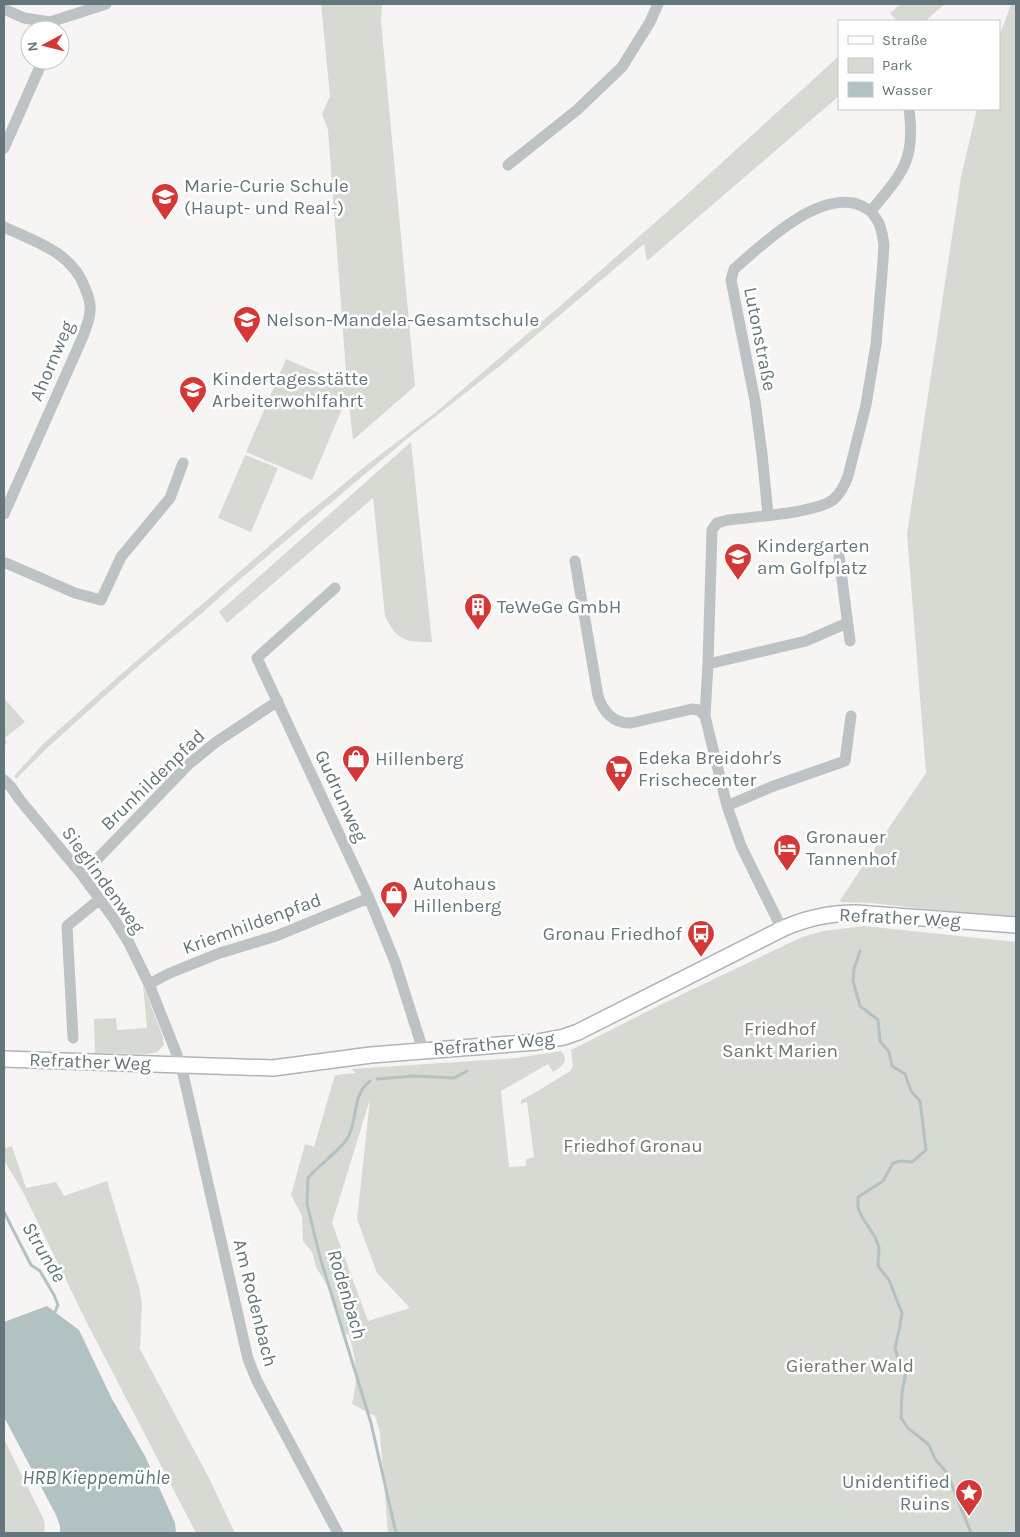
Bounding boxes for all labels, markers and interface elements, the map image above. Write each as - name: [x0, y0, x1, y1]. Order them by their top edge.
- north arrow: [20, 20, 70, 70]
- legend: [838, 20, 1000, 110]
- text: Straße: [882, 31, 927, 49]
- text: N: [24, 41, 42, 53]
- text: Park: [882, 56, 912, 74]
- text: Wasser: [882, 81, 933, 99]
- place label: Marie-Curie Schule (Haupt- und Real-): [184, 175, 349, 219]
- school or university icon: Marie-Curie Schule (Haupt- und Real-): [150, 182, 180, 221]
- street label: Lutonstraße: [739, 285, 781, 393]
- school or university icon: Nelson-Mandela-Gesamtschule: [232, 305, 262, 344]
- place label: Nelson-Mandela-Gesamtschule: [266, 309, 539, 331]
- street label: Ahornweg: [25, 317, 79, 405]
- place label: Kindertagesstätte Arbeiterwohlfahrt: [212, 368, 368, 412]
- school or university icon: Kindertagesstätte Arbeiterwohlfahrt: [178, 375, 208, 414]
- place label: Kindergarten am Golfplatz: [757, 535, 870, 579]
- school or university icon: Kindergarten am Golfplatz: [723, 542, 753, 581]
- building icon: TeWeGe GmbH: [463, 592, 493, 631]
- place label: TeWeGe GmbH: [497, 596, 621, 618]
- street label: Brunhildenpfad: [96, 725, 210, 835]
- shop icon: Hillenberg: [341, 744, 371, 783]
- street label: Gudrunweg: [310, 746, 372, 846]
- place label: Edeka Breidohr's Frischecenter: [638, 747, 782, 791]
- place label: Hillenberg: [375, 748, 464, 770]
- supermarket icon: Edeka Breidohr's Frischecenter: [604, 754, 634, 793]
- street label: Sieglindenweg: [57, 822, 149, 938]
- place label: Gronauer Tannenhof: [806, 826, 897, 870]
- hotel icon: Gronauer Tannenhof: [772, 833, 802, 872]
- place label: Autohaus Hillenberg: [413, 873, 502, 917]
- shop icon: Autohaus Hillenberg: [379, 880, 409, 919]
- street label: Kriemhildenpfad: [180, 889, 324, 959]
- street label: Refrather Weg: [839, 904, 962, 932]
- bus stop icon: Gronau Friedhof: [686, 919, 716, 958]
- place label: Gronau Friedhof: [543, 923, 682, 945]
- park label: Friedhof Sankt Marien: [722, 1018, 838, 1062]
- street label: Refrather Weg: [432, 1028, 556, 1060]
- street label: Refrather Weg: [29, 1049, 152, 1075]
- park label: Friedhof Gronau: [563, 1135, 703, 1157]
- water label: Strunde: [17, 1218, 71, 1286]
- street label: Am Rodenbach: [229, 1237, 281, 1369]
- water label: Rodenbach: [322, 1246, 372, 1342]
- park label: Gierather Wald: [786, 1355, 914, 1377]
- water label: HRB Kieppemühle: [22, 1466, 170, 1489]
- place label: Unidentified Ruins: [842, 1471, 950, 1515]
- place icon: Unidentified Ruins: [954, 1478, 984, 1517]

